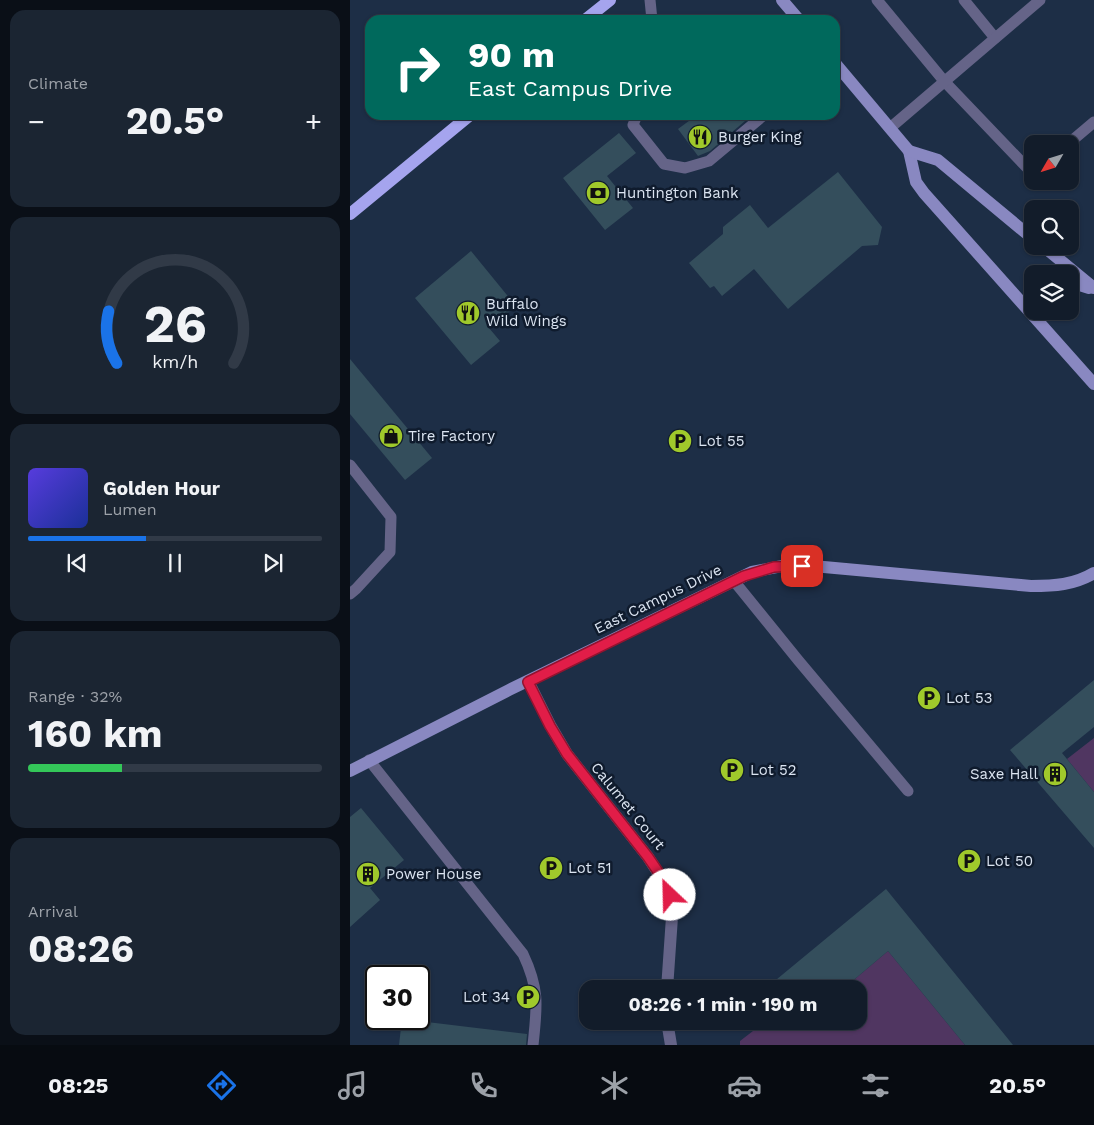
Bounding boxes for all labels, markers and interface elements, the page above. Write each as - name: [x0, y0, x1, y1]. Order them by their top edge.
- text: 90 m: [468, 34, 555, 76]
- icon: right: [385, 35, 450, 100]
- text: Climate: [28, 74, 88, 93]
- text: East Campus Drive: [468, 76, 673, 101]
- text: 20.5°: [126, 99, 224, 143]
- text: −: [28, 105, 45, 138]
- text: +: [305, 105, 322, 138]
- restaurant icon: Burger King: [687, 124, 713, 150]
- place label: Burger King: [718, 128, 801, 146]
- north arrow: [1024, 135, 1079, 190]
- map controls: [1024, 135, 1079, 320]
- bank icon: Huntington Bank: [585, 180, 611, 206]
- place label: Huntington Bank: [616, 184, 739, 202]
- button: search: [1024, 200, 1079, 255]
- button: layers: [1024, 265, 1079, 320]
- text: 26: [143, 294, 207, 355]
- place label: Buffalo Wild Wings: [486, 295, 567, 330]
- restaurant icon: Buffalo Wild Wings: [455, 300, 481, 326]
- text: km/h: [152, 351, 198, 372]
- shop icon: Tire Factory: [378, 423, 404, 449]
- place label: Tire Factory: [408, 427, 495, 445]
- parking icon: Lot 55: [667, 428, 693, 454]
- place label: Lot 55: [698, 432, 744, 450]
- text: Golden Hour: [103, 477, 220, 500]
- text: Lumen: [103, 500, 157, 519]
- pin: [781, 545, 823, 587]
- icon: previous: [63, 549, 91, 577]
- icon: pause: [161, 549, 189, 577]
- icon: next: [259, 549, 287, 577]
- icon: arrive: [788, 552, 816, 580]
- street label: East Campus Drive: [591, 560, 725, 638]
- parking icon: Lot 53: [916, 685, 942, 711]
- text: Range · 32%: [28, 687, 122, 706]
- place label: Lot 53: [946, 689, 993, 707]
- text: 160 km: [28, 712, 163, 756]
- parking icon: Lot 52: [719, 757, 745, 783]
- street label: Calumet Court: [587, 759, 669, 854]
- place label: Lot 52: [750, 761, 797, 779]
- building icon: Saxe Hall: [1042, 761, 1068, 787]
- place label: Saxe Hall: [970, 765, 1038, 783]
- parking icon: Lot 50: [956, 848, 982, 874]
- place label: Lot 50: [986, 852, 1033, 870]
- parking icon: Lot 51: [538, 855, 564, 881]
- place label: Lot 51: [568, 859, 612, 877]
- building icon: Power House: [355, 861, 381, 887]
- place label: Power House: [386, 865, 481, 883]
- position arrow: [643, 868, 695, 920]
- text: Arrival: [28, 902, 78, 921]
- text: 08:26: [28, 927, 134, 971]
- speed limit sign: 30: [365, 965, 430, 1030]
- parking icon: Lot 34: [515, 984, 541, 1010]
- place label: Lot 34: [463, 988, 510, 1006]
- text: 08:26 · 1 min · 190 m: [628, 993, 818, 1016]
- icon: directions: [204, 1068, 239, 1103]
- icon: music: [335, 1068, 370, 1103]
- icon: phone: [466, 1068, 501, 1103]
- icon: climate: [597, 1068, 632, 1103]
- icon: car: [727, 1068, 762, 1103]
- icon: filters: [858, 1068, 893, 1103]
- text: 08:25: [48, 1073, 108, 1098]
- text: 20.5°: [989, 1073, 1046, 1098]

